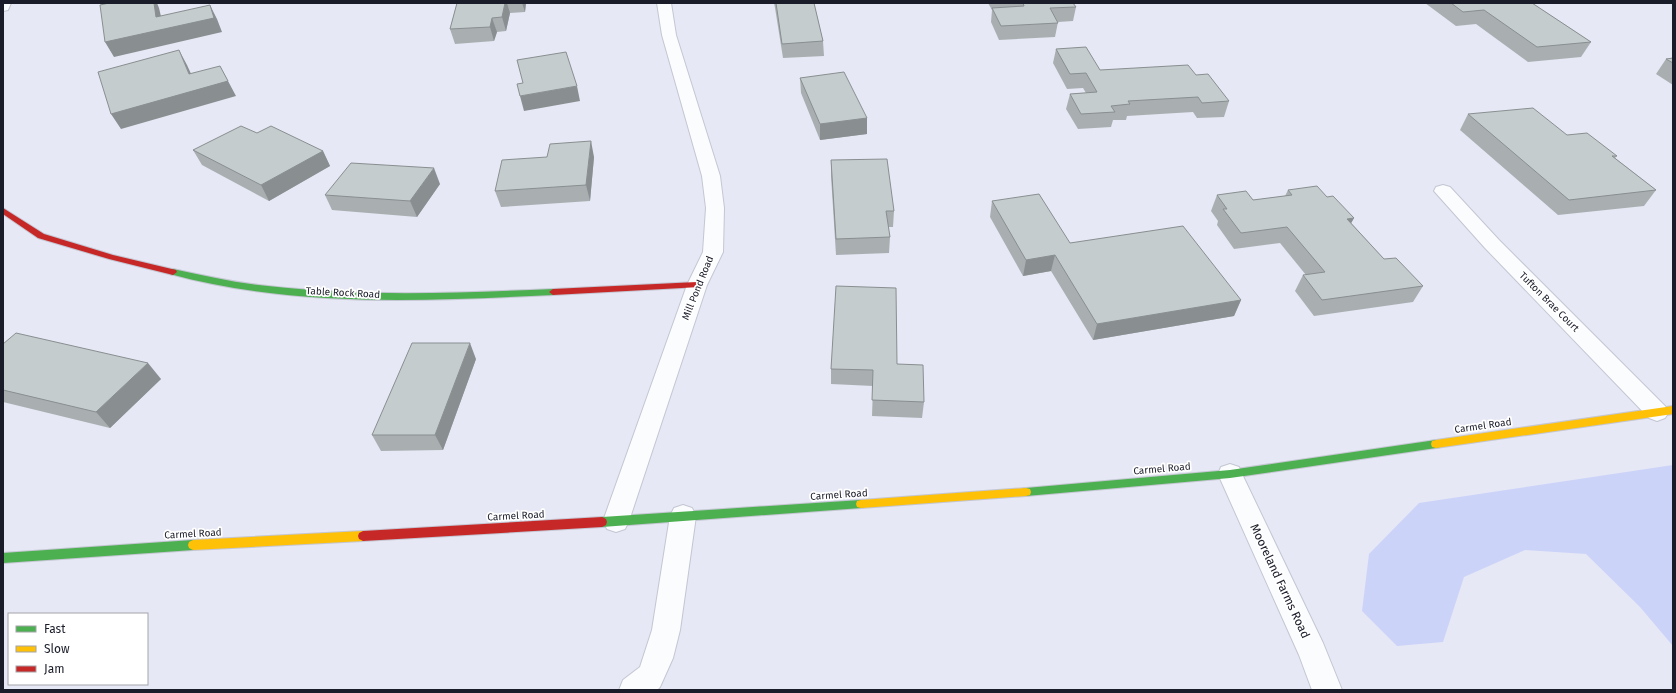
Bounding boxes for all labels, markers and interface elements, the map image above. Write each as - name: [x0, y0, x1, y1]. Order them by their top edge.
- street label: Mill Pond Road: [680, 254, 716, 322]
- street label: Tufton Brae Court: [1517, 270, 1582, 335]
- street label: Table Rock Road: [306, 285, 380, 301]
- street label: Carmel Road: [1454, 416, 1512, 436]
- street label: Carmel Road: [1133, 461, 1191, 477]
- street label: Carmel Road: [810, 487, 868, 503]
- street label: Carmel Road: [487, 509, 545, 523]
- street label: Mooreland Farms Road: [1247, 522, 1313, 640]
- street label: Carmel Road: [164, 527, 222, 541]
- legend: [8, 613, 148, 685]
- text: Fast: [44, 622, 66, 636]
- text: Slow: [44, 642, 70, 656]
- text: Jam: [44, 662, 64, 676]

